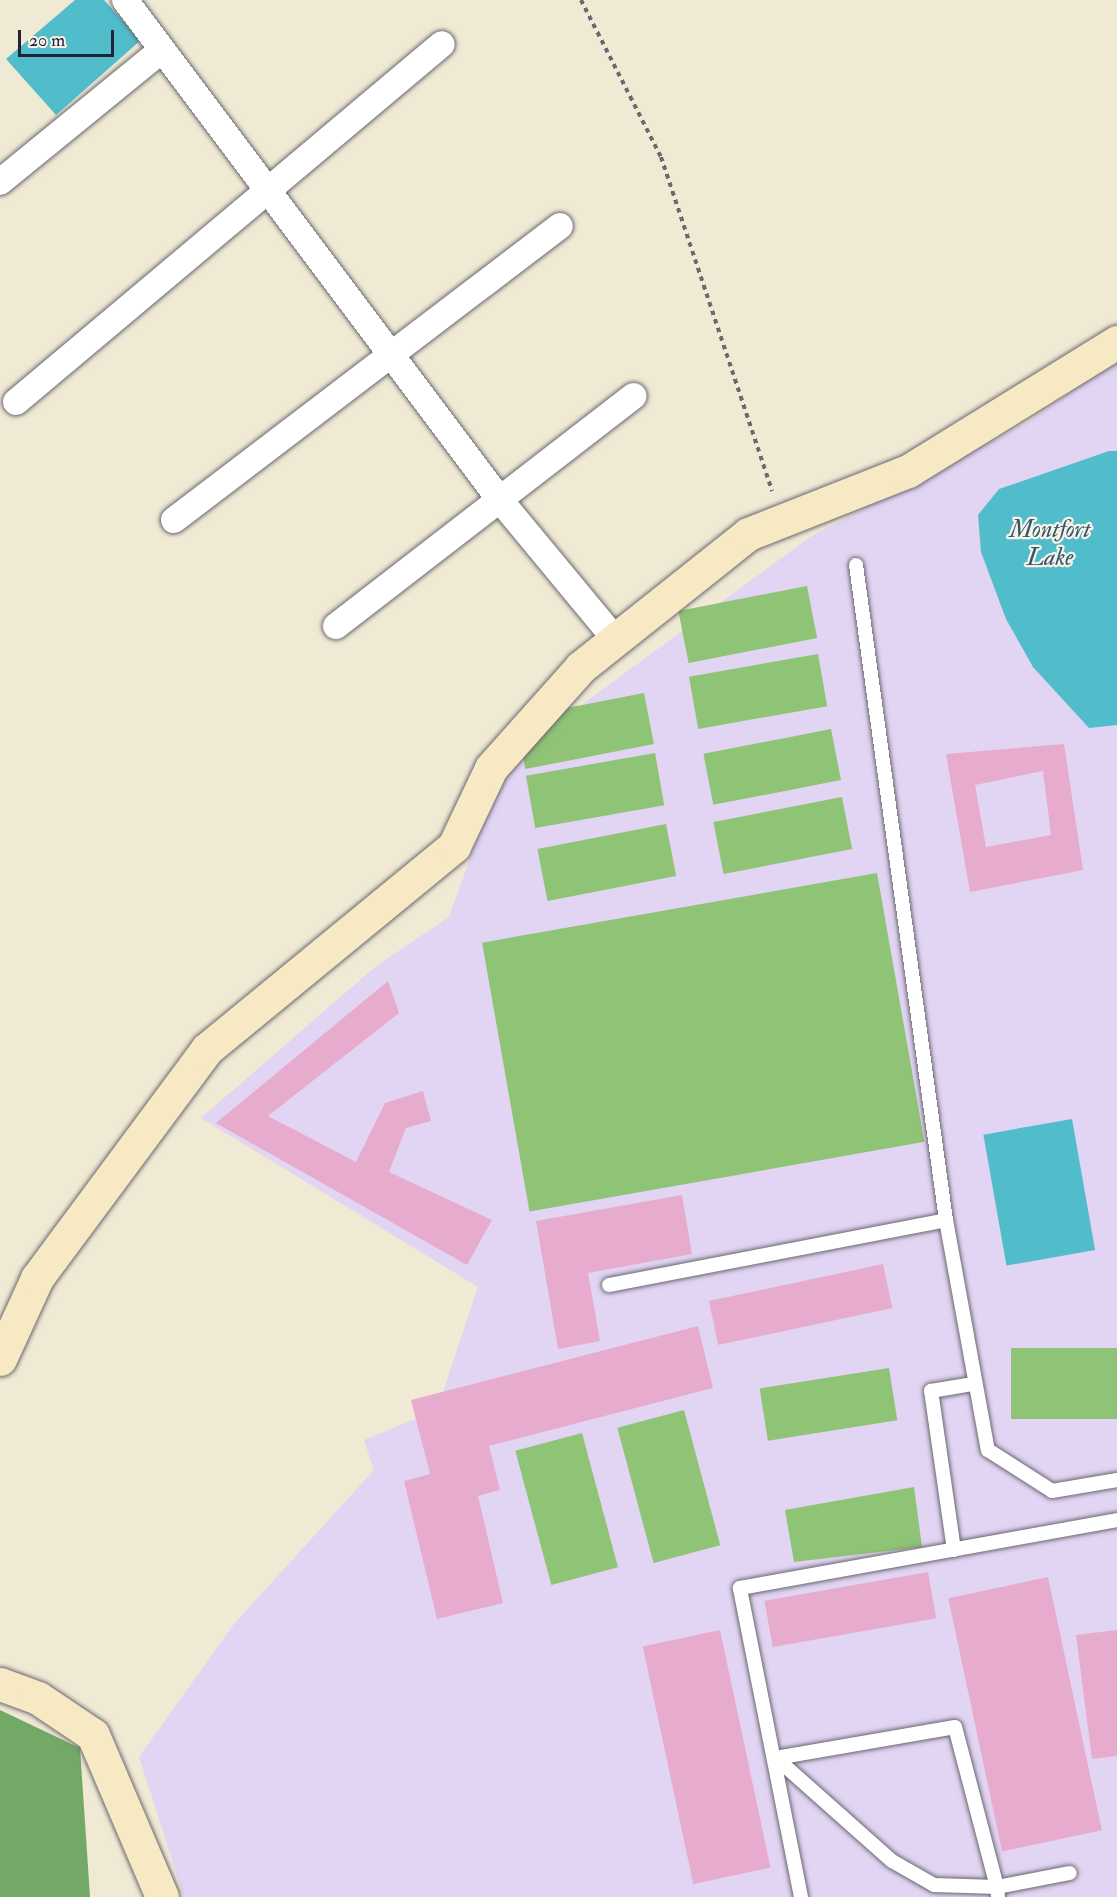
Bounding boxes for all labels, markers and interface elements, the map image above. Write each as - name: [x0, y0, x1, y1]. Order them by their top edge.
- scale bar: [21, 18, 117, 56]
- text: 20 m: [29, 29, 65, 52]
- water label: Montfort Lake: [1010, 516, 1090, 572]

